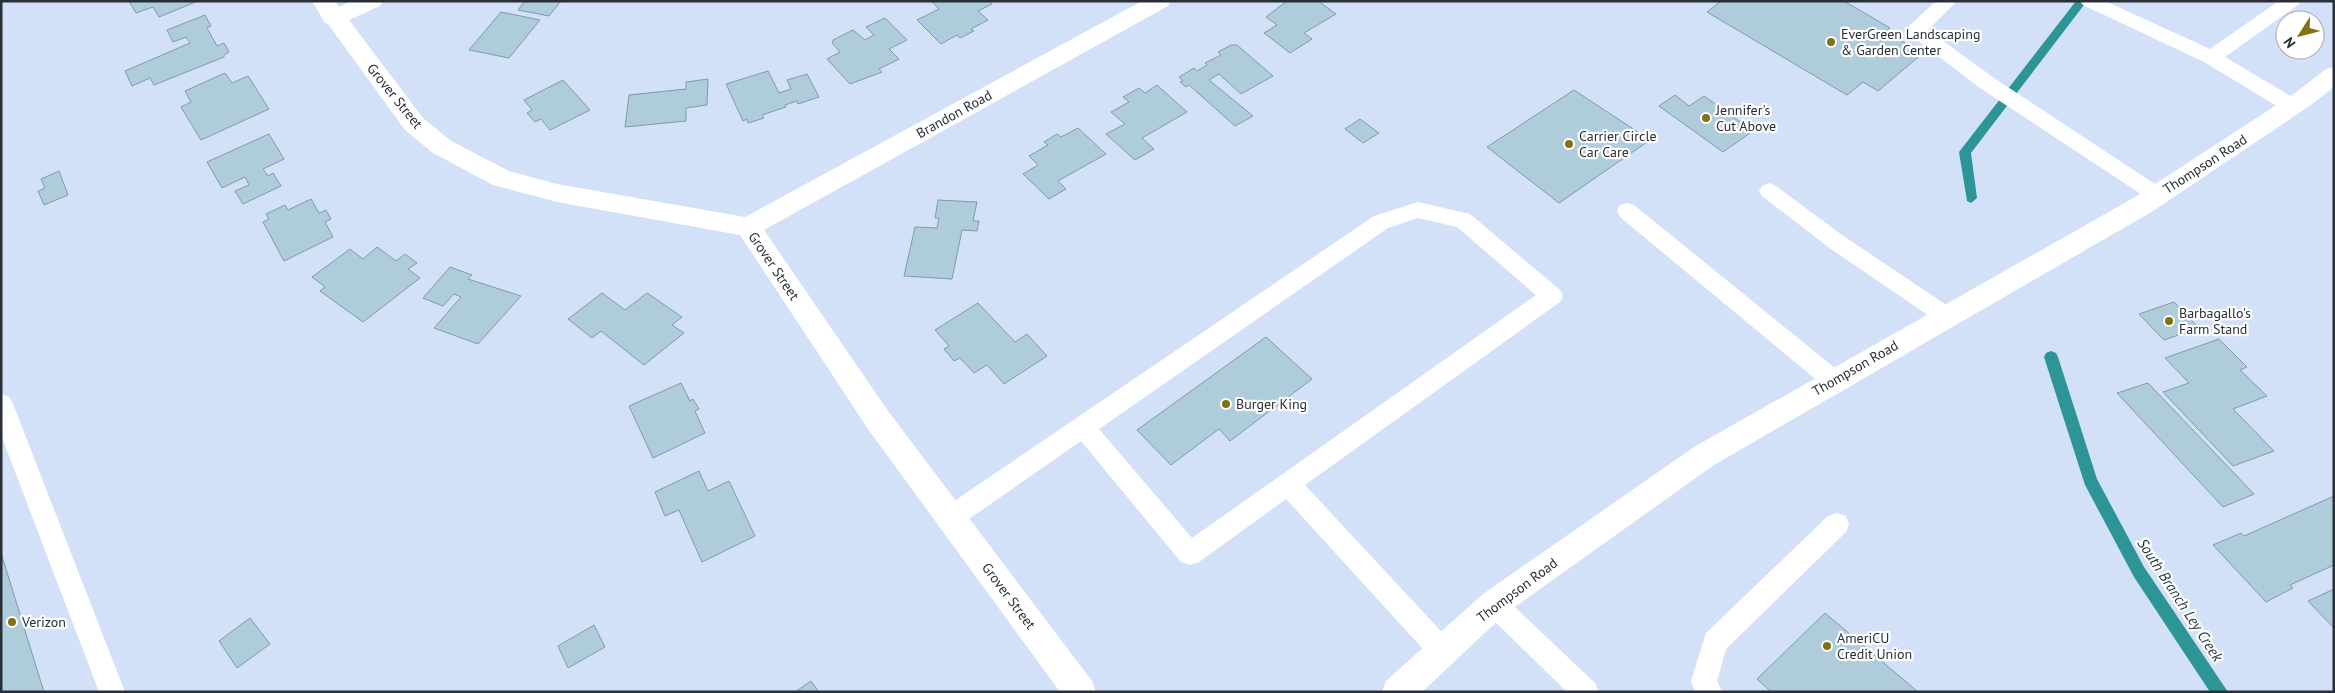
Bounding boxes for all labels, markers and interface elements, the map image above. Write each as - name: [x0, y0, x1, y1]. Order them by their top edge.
- north arrow: [2275, 10, 2325, 60]
- place label: EverGreen Landscaping & Garden Center: [1841, 25, 1981, 59]
- text: N: [2279, 34, 2299, 52]
- marker: EverGreen Landscaping & Garden Center: [1825, 36, 1837, 48]
- street label: Grover Street: [363, 60, 427, 132]
- street label: Brandon Road: [913, 86, 995, 142]
- place label: Jennifer's Cut Above: [1715, 101, 1776, 135]
- marker: Jennifer's Cut Above: [1700, 112, 1712, 124]
- place label: Carrier Circle Car Care: [1579, 127, 1657, 161]
- street label: Thompson Road: [2160, 130, 2250, 198]
- marker: Carrier Circle Car Care: [1563, 138, 1575, 150]
- street label: Grover Street: [745, 228, 804, 304]
- place label: Barbagallo's Farm Stand: [2179, 304, 2251, 338]
- marker: Barbagallo's Farm Stand: [2163, 315, 2175, 327]
- street label: Thompson Road: [1809, 336, 1901, 400]
- place label: Burger King: [1236, 395, 1307, 413]
- marker: Burger King: [1220, 398, 1232, 410]
- water label: South Branch Ley Creek: [2133, 535, 2228, 666]
- street label: Thompson Road: [1473, 554, 1561, 626]
- street label: Grover Street: [978, 559, 1040, 633]
- place label: Verizon: [21, 613, 66, 631]
- marker: Verizon: [6, 616, 18, 628]
- place label: AmeriCU Credit Union: [1837, 629, 1912, 663]
- marker: AmeriCU Credit Union: [1821, 640, 1833, 652]

